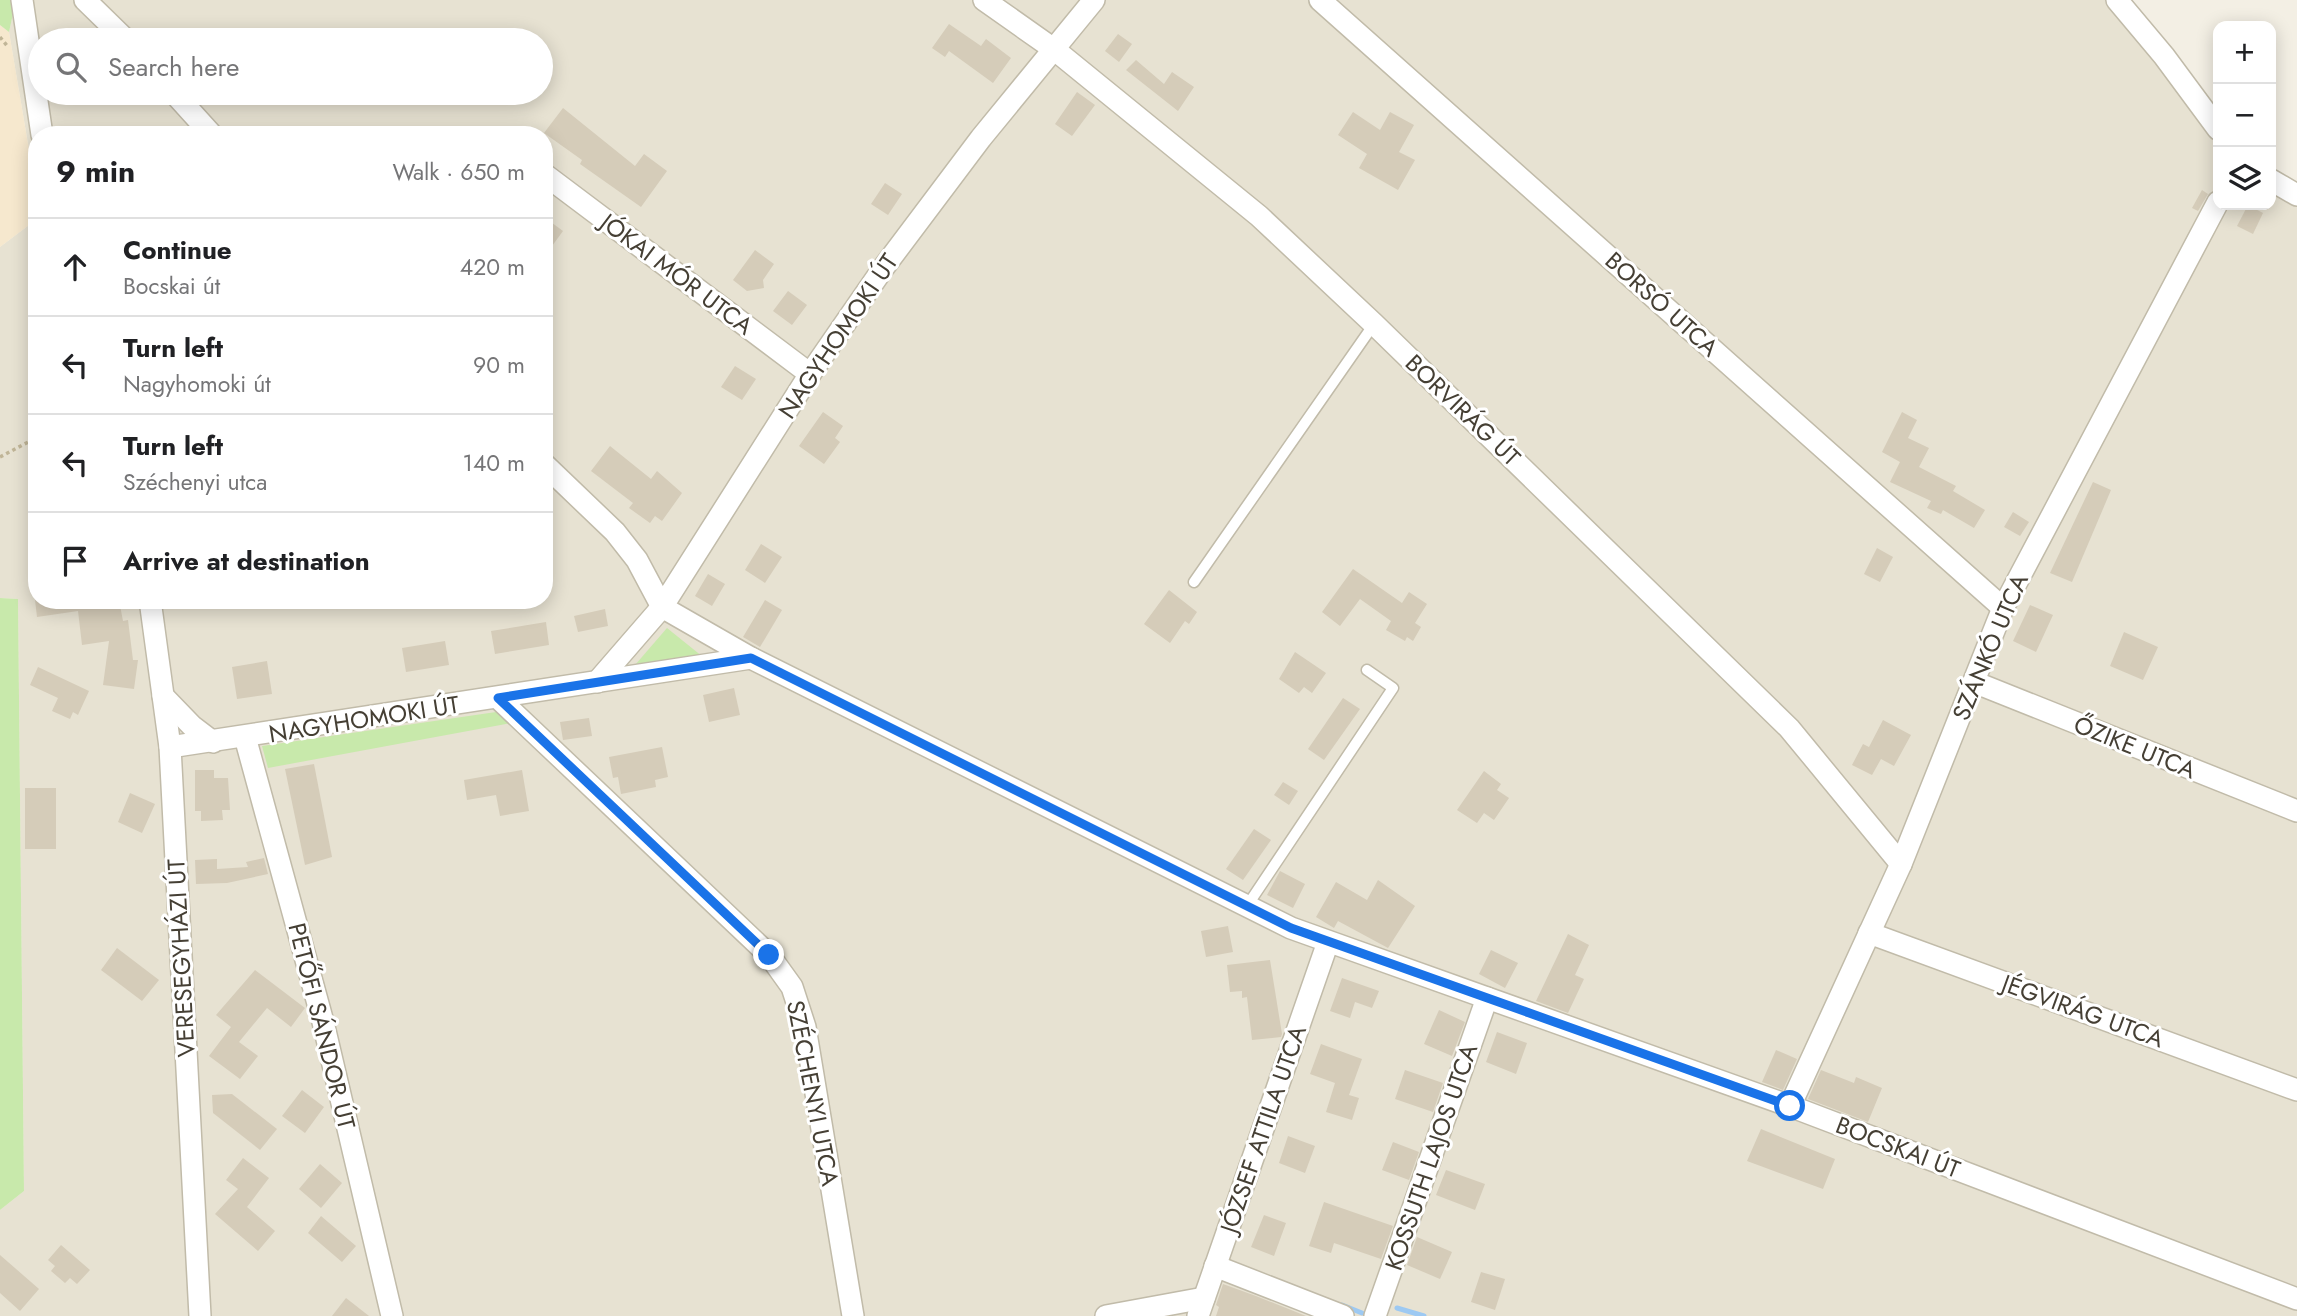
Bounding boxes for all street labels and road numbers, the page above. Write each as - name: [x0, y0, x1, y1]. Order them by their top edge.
- street label: JÓKAI MÓR UTCA: [591, 203, 761, 343]
- street label: BORSÓ UTCA: [1598, 243, 1727, 365]
- street label: NAGYHOMOKI ÚT: [770, 246, 906, 426]
- street label: BORVIRÁG ÚT: [1398, 346, 1528, 474]
- street label: SZÁNKÓ UTCA: [1943, 568, 2037, 726]
- street label: NAGYHOMOKI ÚT: [266, 687, 462, 751]
- street label: ŐZIKE UTCA: [2069, 707, 2201, 787]
- street label: VERESEGYHÁZI ÚT: [158, 858, 204, 1058]
- street label: PETŐFI SÁNDOR ÚT: [279, 919, 365, 1133]
- street label: JÉGVIRÁG UTCA: [1994, 964, 2169, 1057]
- street label: SZÉCHENYI UTCA: [778, 997, 848, 1189]
- street label: JÓZSEF ATTILA UTCA: [1210, 1020, 1315, 1240]
- street label: KOSSUTH LAJOS UTCA: [1376, 1039, 1486, 1275]
- street label: BOCSKAI ÚT: [1831, 1107, 1965, 1187]

